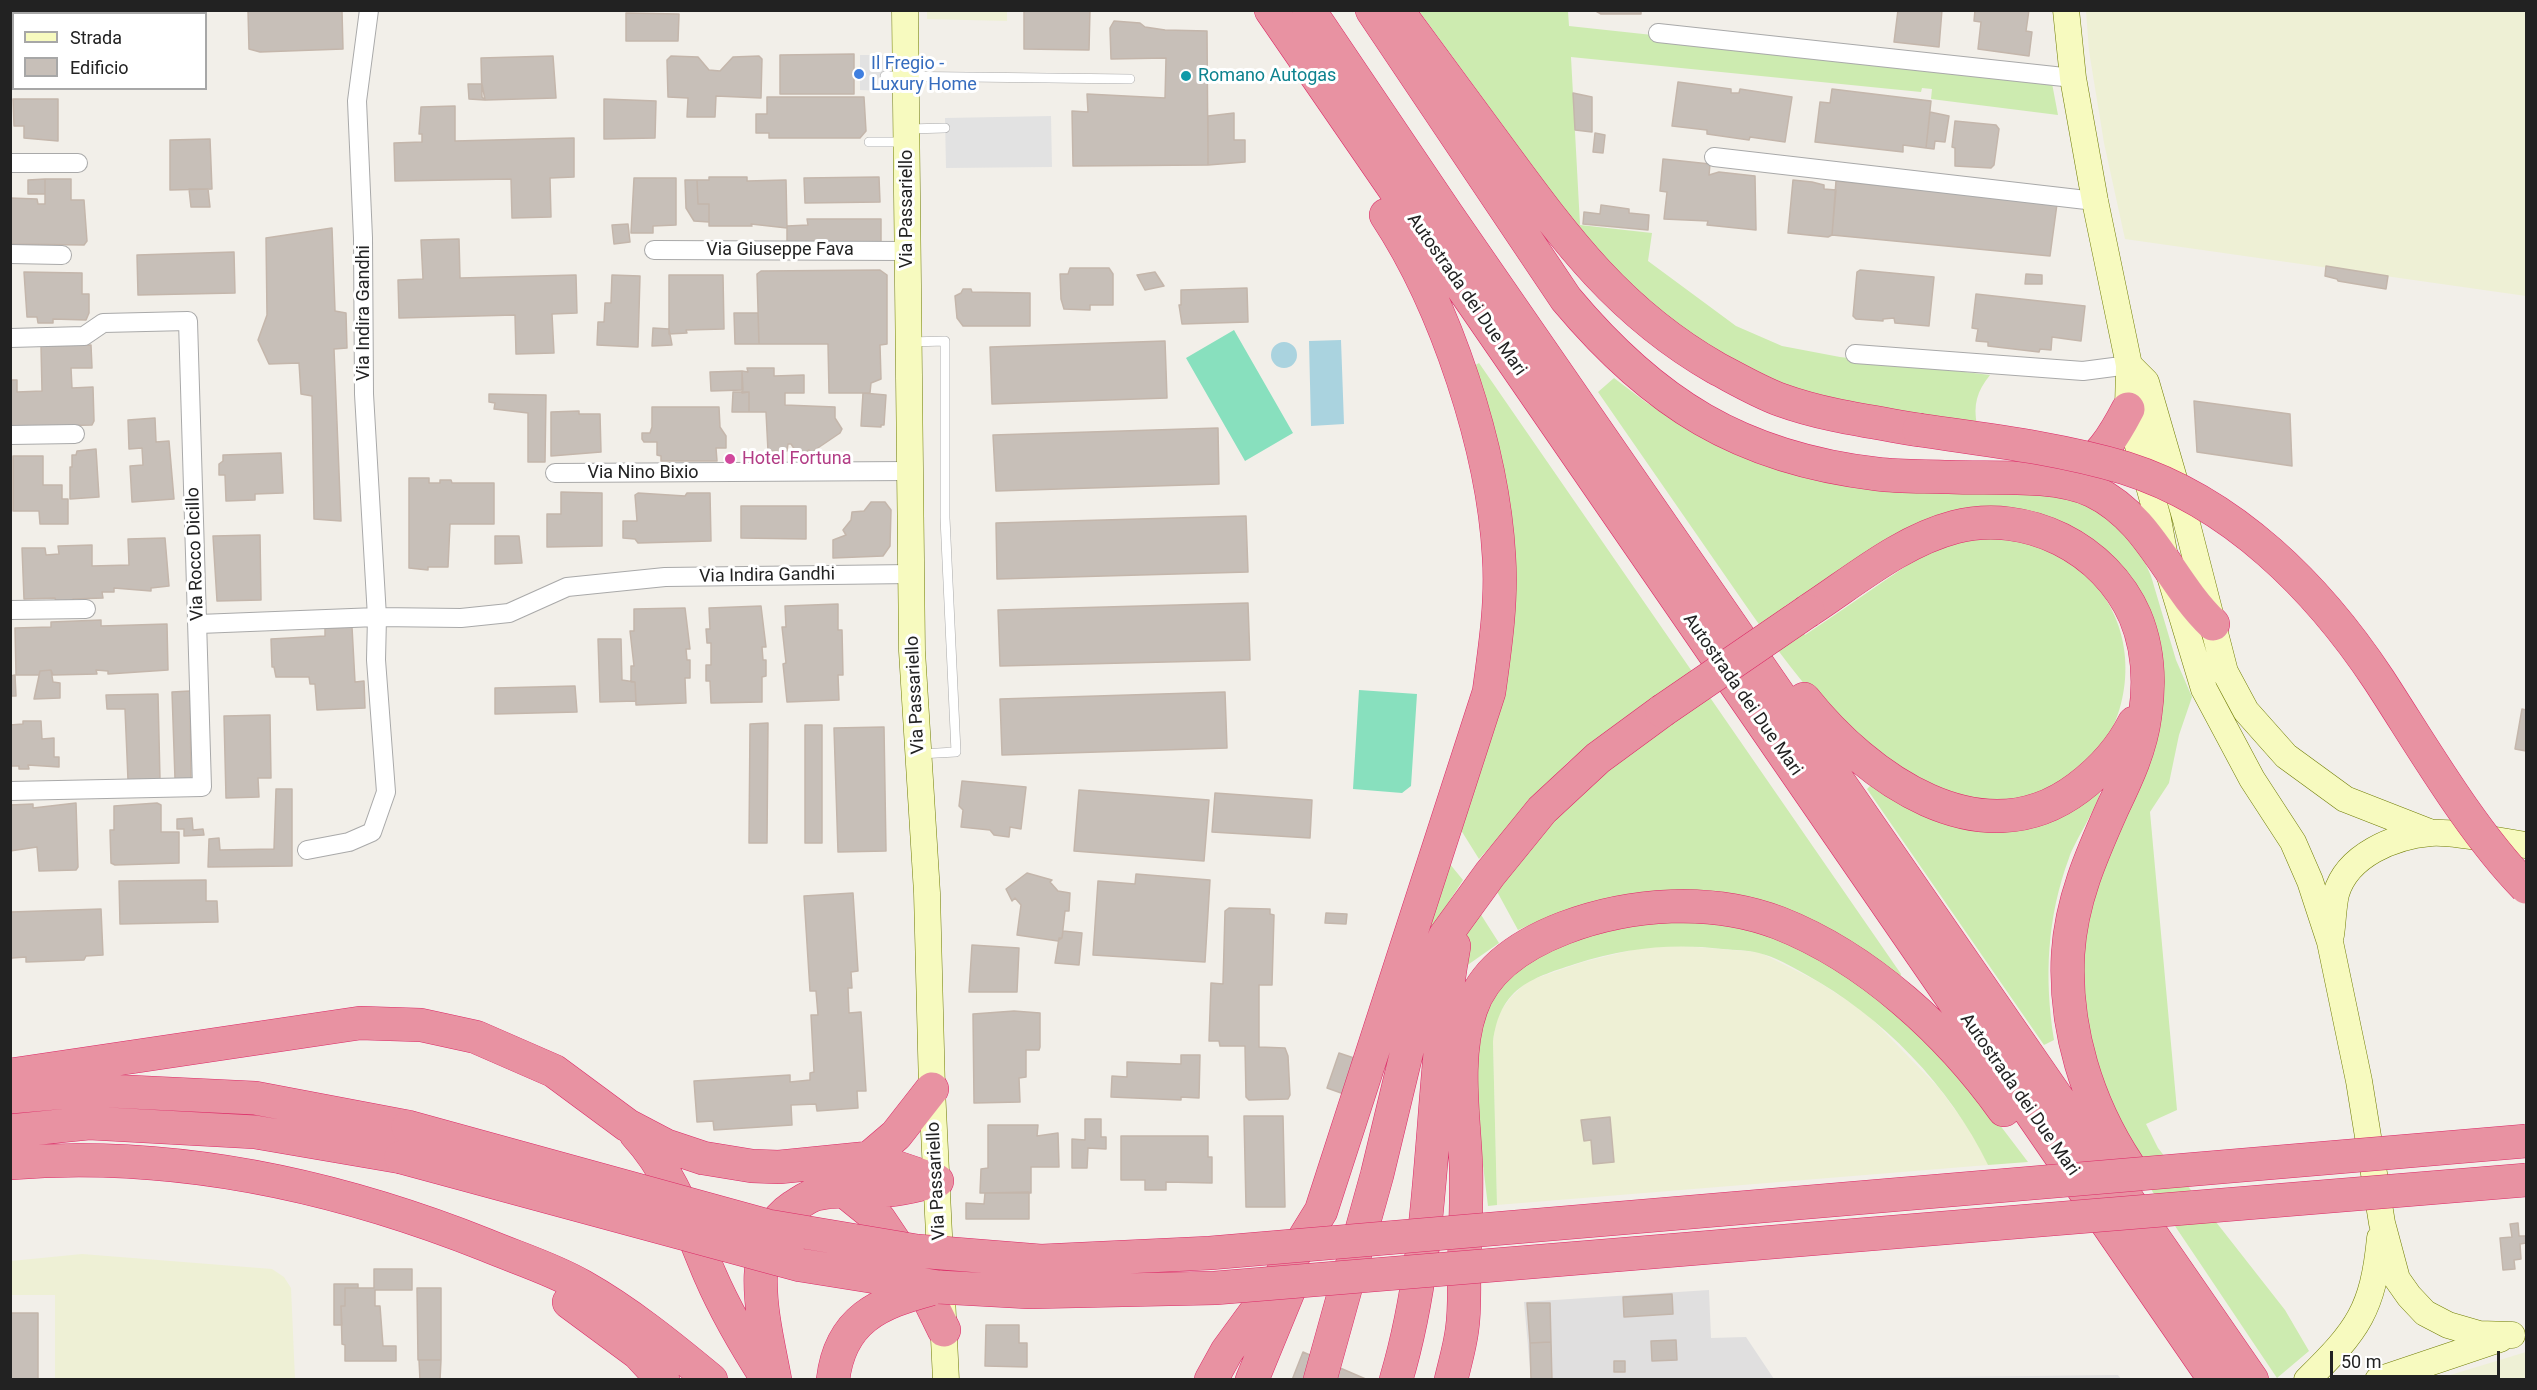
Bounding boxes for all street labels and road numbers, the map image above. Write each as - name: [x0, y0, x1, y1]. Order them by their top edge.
- street label: Via Passariello: [896, 150, 918, 268]
- street label: Autostrada dei Due Mari: [1402, 210, 1530, 380]
- street label: Via Giuseppe Fava: [706, 239, 854, 261]
- street label: Via Indira Gandhi: [353, 245, 375, 381]
- street label: Via Nino Bixio: [587, 462, 699, 484]
- street label: Via Rocco Dicillo: [183, 487, 209, 621]
- street label: Via Indira Gandhi: [699, 564, 835, 588]
- street label: Autostrada dei Due Mari: [1678, 610, 1806, 780]
- street label: Via Passariello: [902, 635, 930, 755]
- street label: Autostrada dei Due Mari: [1955, 1010, 2083, 1180]
- street label: Via Passariello: [923, 1121, 951, 1241]

